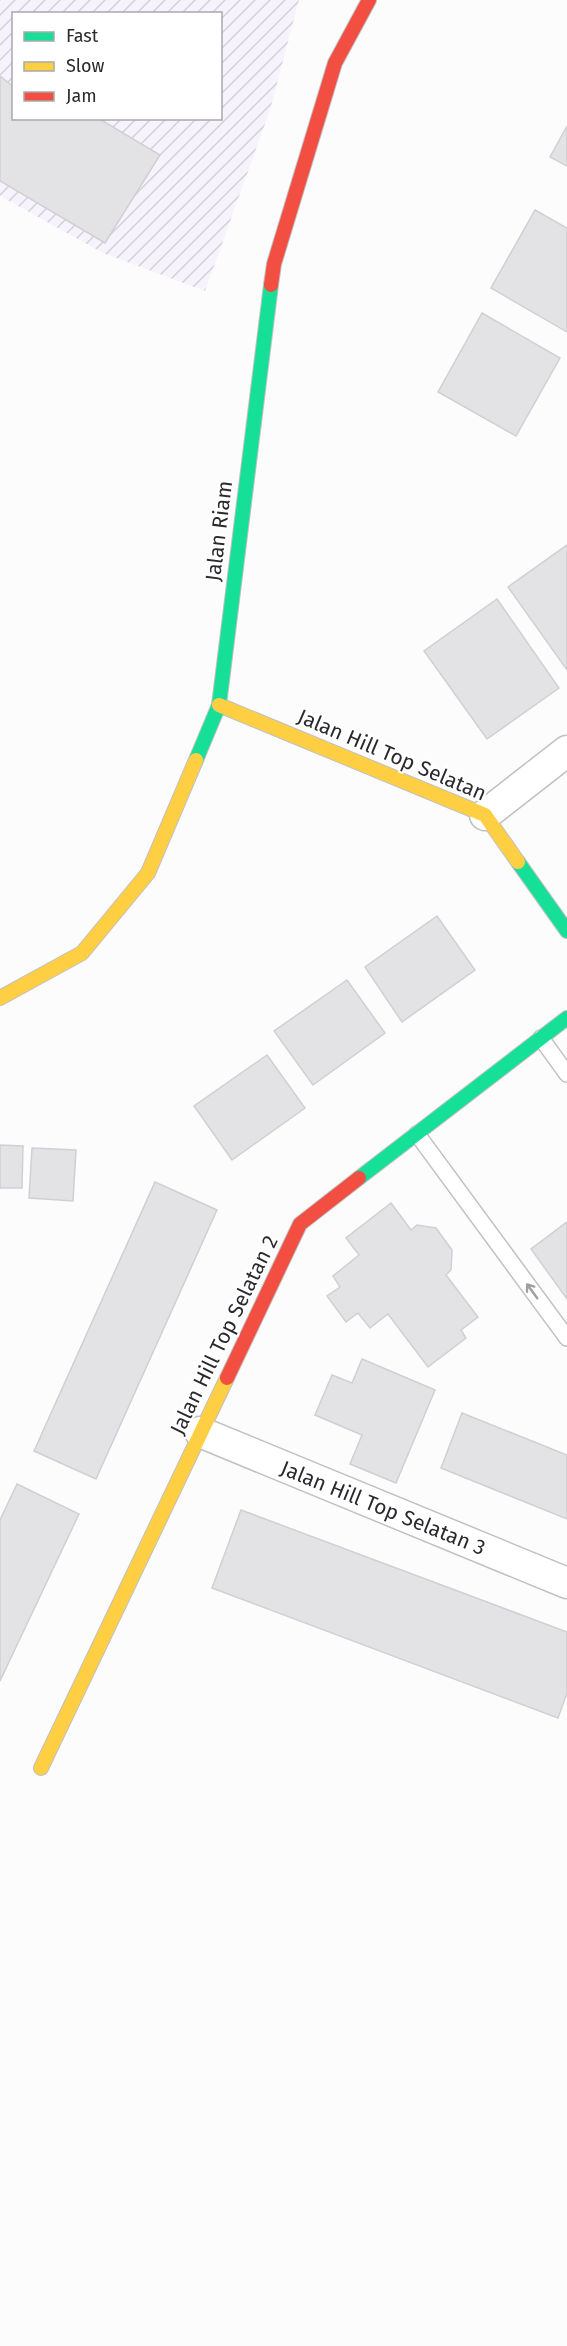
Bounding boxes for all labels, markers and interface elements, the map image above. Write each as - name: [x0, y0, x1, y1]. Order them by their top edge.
- legend: [12, 12, 222, 120]
- text: Fast: [66, 25, 99, 47]
- text: Slow: [66, 55, 105, 77]
- text: Jam: [66, 85, 97, 107]
- street label: Jalan Riam: [200, 479, 238, 583]
- street label: Jalan Hill Top Selatan: [294, 703, 490, 807]
- street label: Jalan Hill Top Selatan 2: [164, 1231, 284, 1439]
- one-way arrow: [526, 1283, 539, 1299]
- street label: Jalan Hill Top Selatan 3: [277, 1455, 489, 1561]

